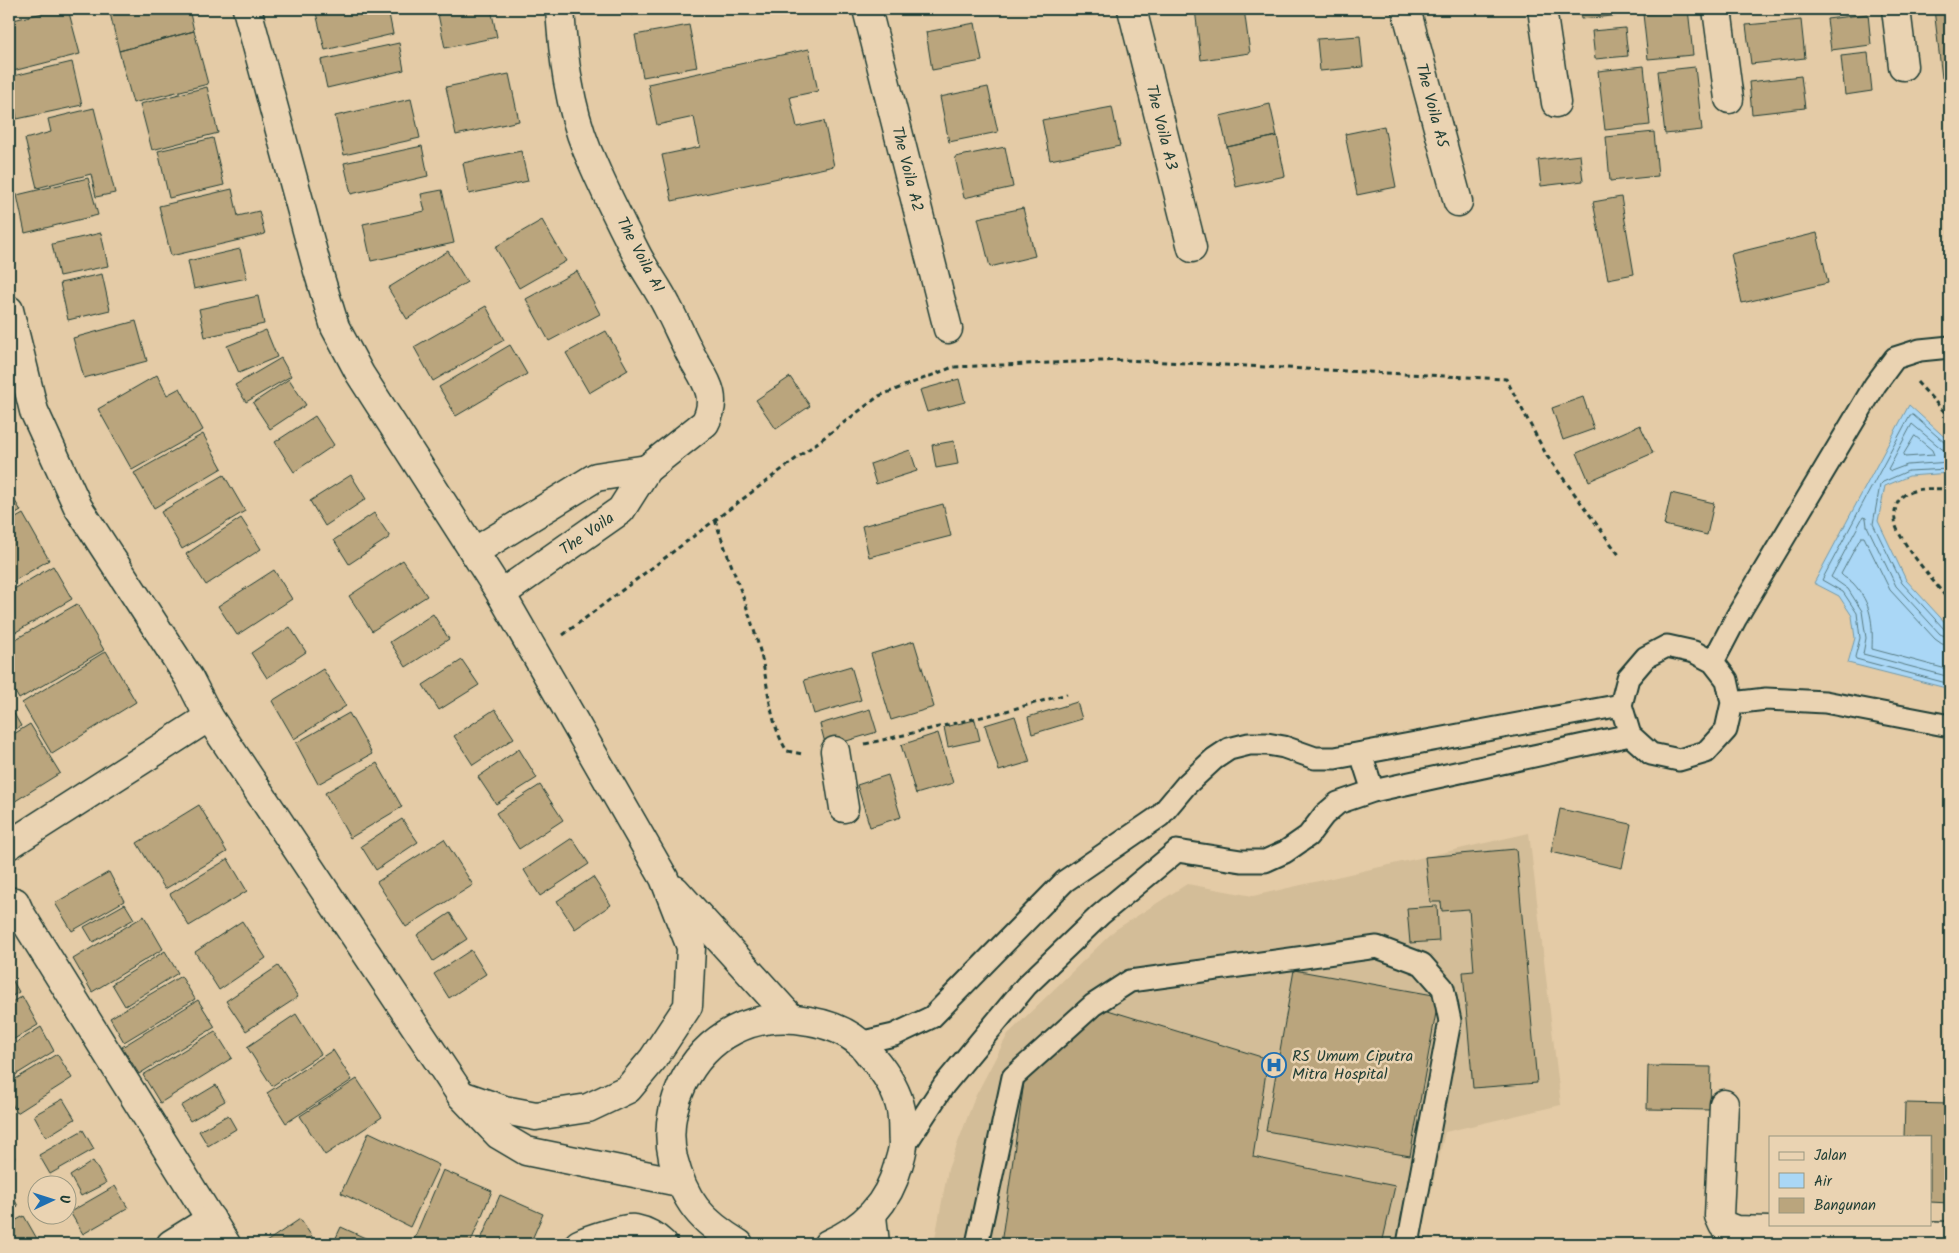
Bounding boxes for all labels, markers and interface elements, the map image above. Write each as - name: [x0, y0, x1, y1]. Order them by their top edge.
- street label: The Voila A5: [1409, 61, 1456, 152]
- street label: The Voila A3: [1139, 82, 1184, 173]
- street label: The Voila A2: [885, 124, 930, 214]
- street label: The Voila A1: [609, 213, 671, 297]
- street label: The Voila: [555, 506, 619, 562]
- place label: RS Umum Ciputra Mitra Hospital: [1292, 1044, 1413, 1087]
- hospital icon: RS Umum Ciputra Mitra Hospital: [1261, 1052, 1287, 1078]
- legend: [1769, 1136, 1932, 1226]
- text: Jalan: [1814, 1144, 1847, 1168]
- text: Air: [1814, 1170, 1833, 1194]
- north arrow: [28, 1176, 78, 1226]
- text: U: [53, 1194, 75, 1205]
- text: Bangunan: [1814, 1194, 1876, 1218]

